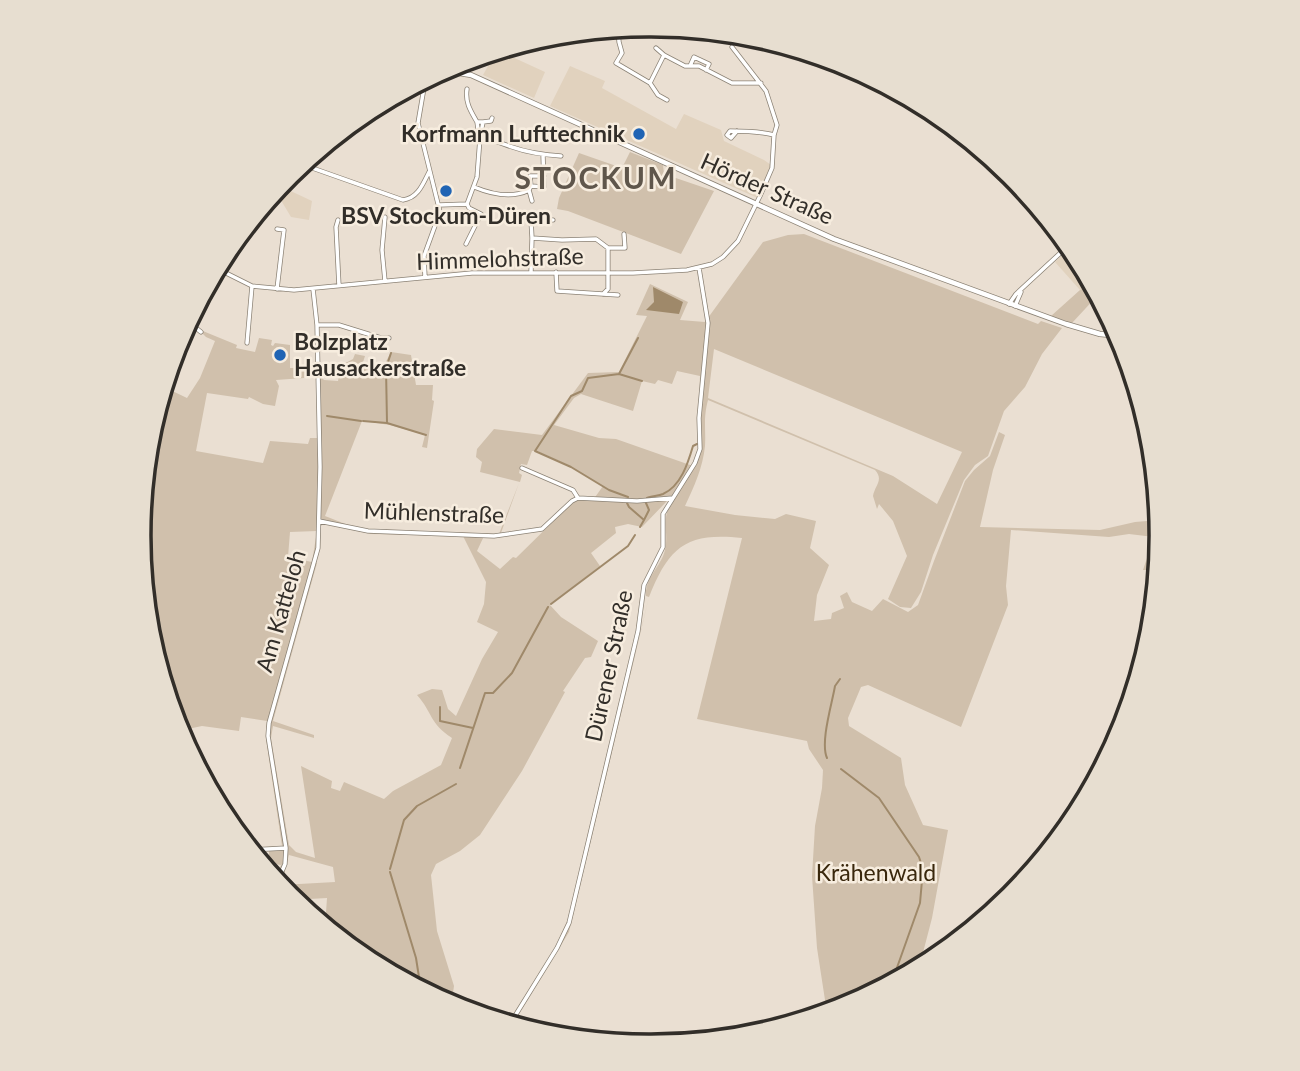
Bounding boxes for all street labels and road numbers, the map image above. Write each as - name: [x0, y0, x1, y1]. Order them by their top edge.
- street label: Hörder Straße: [697, 146, 838, 230]
- street label: Himmelohstraße: [416, 241, 584, 275]
- street label: Mühlenstraße: [363, 496, 505, 528]
- street label: Am Katteloh: [249, 546, 311, 675]
- street label: Dürener Straße: [578, 587, 638, 744]

